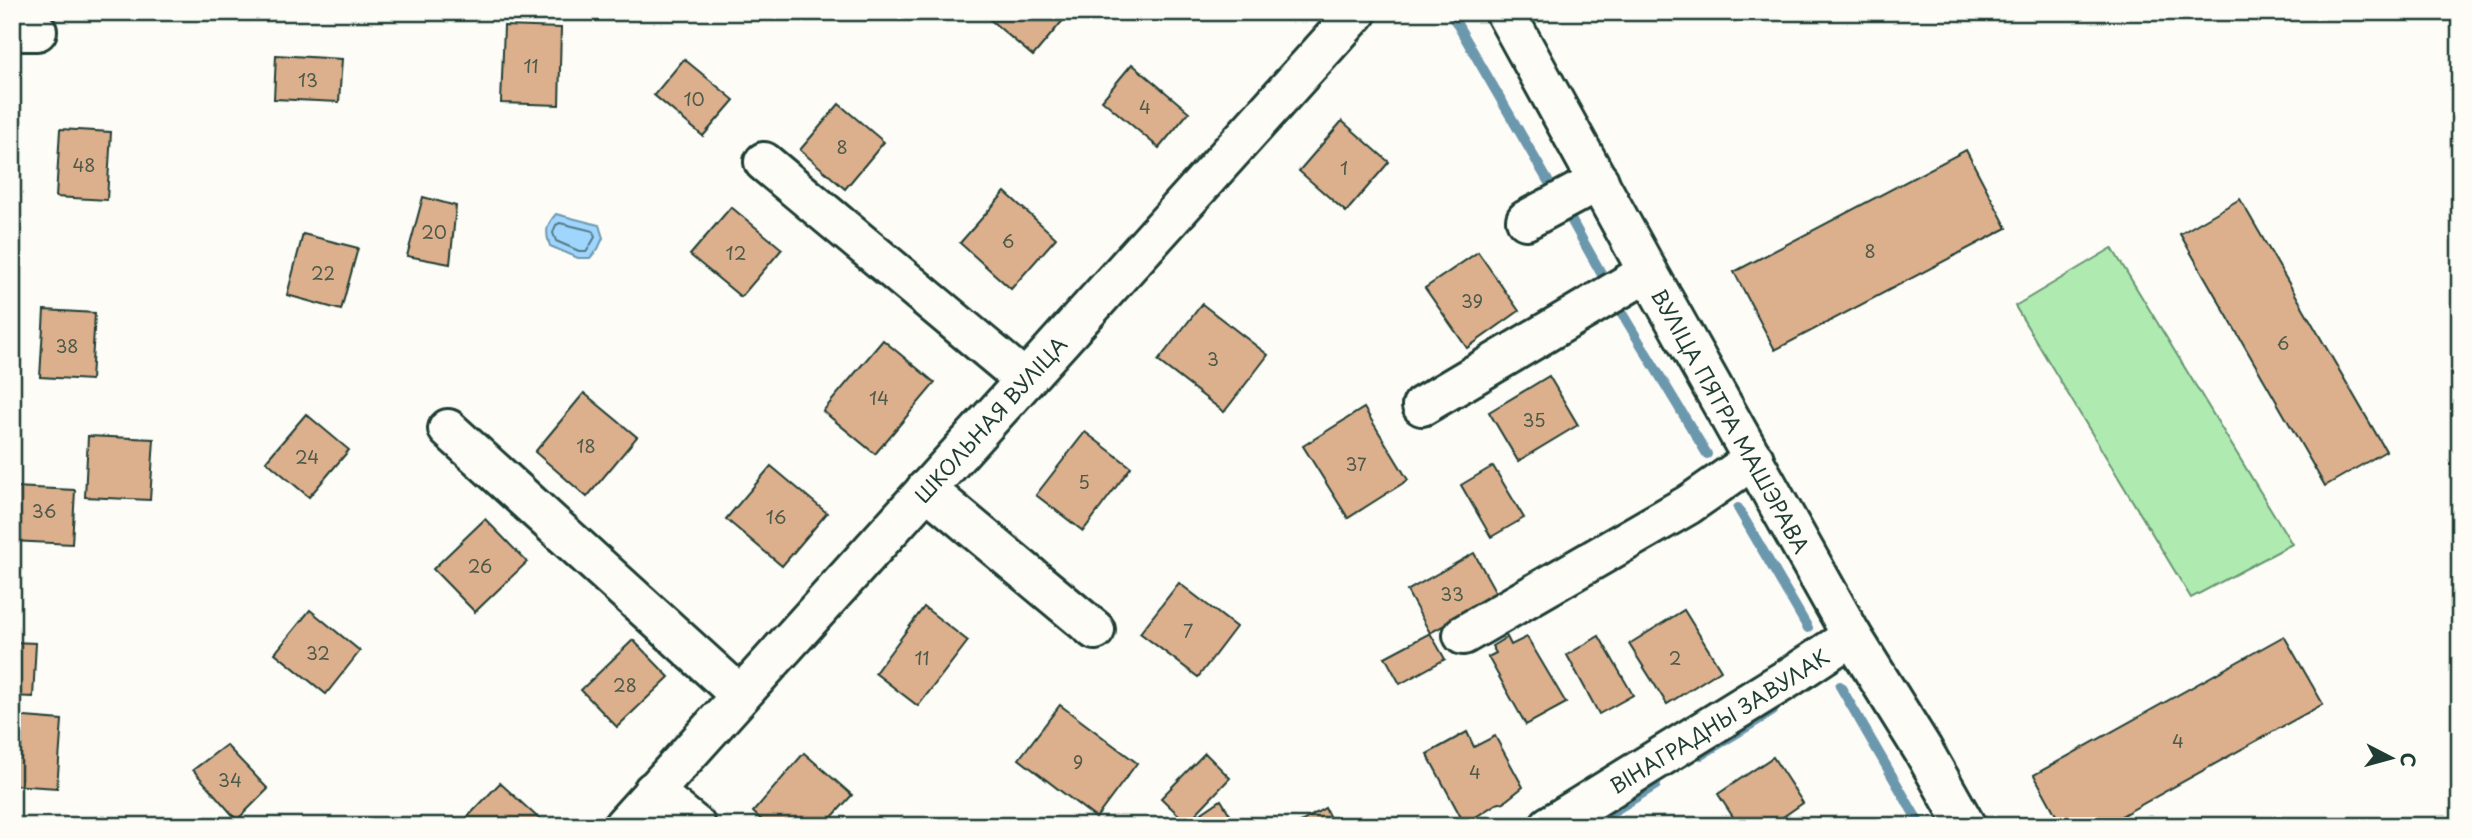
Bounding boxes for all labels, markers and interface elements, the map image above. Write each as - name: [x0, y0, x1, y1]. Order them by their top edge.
- house number: 11: [523, 52, 539, 79]
- house number: 13: [298, 66, 318, 93]
- house number: 10: [683, 85, 705, 112]
- house number: 4: [1139, 93, 1151, 120]
- house number: 8: [836, 133, 848, 160]
- house number: 48: [72, 151, 96, 178]
- house number: 1: [1340, 154, 1348, 181]
- house number: 20: [421, 218, 447, 245]
- house number: 6: [1002, 227, 1014, 254]
- house number: 8: [1864, 237, 1876, 264]
- house number: 12: [726, 239, 746, 266]
- house number: 22: [311, 259, 335, 286]
- street label: ВУЛІЦА ПЯТРА МАШЭРАВА: [1644, 282, 1818, 559]
- house number: 39: [1461, 287, 1483, 314]
- street label: ШКОЛЬНАЯ ВУЛІЦА: [906, 329, 1074, 509]
- house number: 6: [2277, 329, 2289, 356]
- house number: 38: [55, 332, 79, 359]
- house number: 3: [1207, 345, 1219, 372]
- house number: 14: [869, 384, 889, 411]
- house number: 35: [1522, 406, 1546, 433]
- house number: 18: [576, 432, 596, 459]
- house number: 24: [295, 443, 319, 470]
- house number: 37: [1345, 450, 1367, 477]
- house number: 5: [1078, 468, 1090, 495]
- house number: 36: [32, 497, 56, 524]
- house number: 16: [766, 503, 786, 530]
- house number: 26: [468, 552, 492, 579]
- house number: 33: [1440, 580, 1464, 607]
- house number: 7: [1183, 617, 1193, 644]
- house number: 32: [306, 639, 330, 666]
- street label: ВІНАГРАДНЫ ЗАВУЛАК: [1603, 640, 1835, 801]
- house number: 11: [914, 644, 930, 671]
- house number: 2: [1669, 644, 1681, 671]
- house number: 28: [613, 671, 637, 698]
- north arrow: [2356, 722, 2426, 792]
- house number: 4: [2172, 727, 2184, 754]
- house number: 9: [1073, 748, 1083, 775]
- text: С: [2394, 751, 2424, 768]
- house number: 4: [1469, 758, 1481, 785]
- house number: 34: [218, 766, 242, 793]

